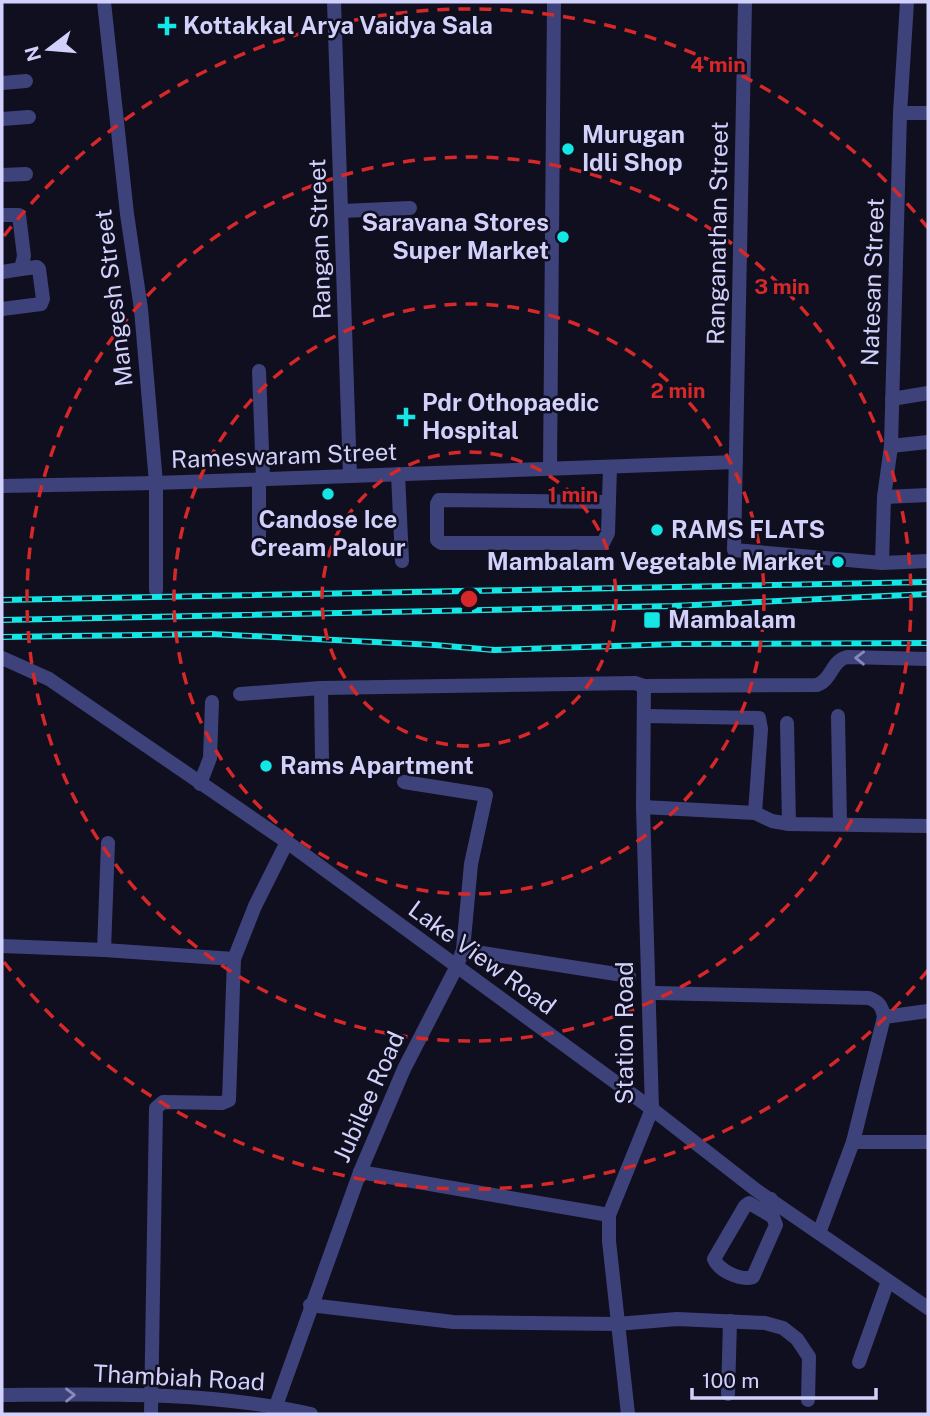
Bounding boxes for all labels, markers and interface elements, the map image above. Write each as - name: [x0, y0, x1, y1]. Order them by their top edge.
- place label: Kottakkal Arya Vaidya Sala: [183, 11, 493, 39]
- north arrow: [14, 14, 84, 84]
- marker: Kottakkal Arya Vaidya Sala: [157, 16, 177, 36]
- text: N: [20, 44, 45, 64]
- text: 4 min: [690, 52, 746, 77]
- place label: Murugan Idli Shop: [582, 120, 685, 176]
- street label: Ranganathan Street: [701, 121, 733, 345]
- marker: Murugan Idli Shop: [560, 141, 576, 157]
- street label: Rangan Street: [302, 158, 336, 320]
- street label: Natesan Street: [855, 197, 889, 367]
- street label: Mangesh Street: [88, 208, 138, 388]
- place label: Saravana Stores Super Market: [361, 208, 549, 264]
- marker: Saravana Stores Super Market: [555, 229, 571, 245]
- text: 3 min: [754, 274, 810, 299]
- text: 2 min: [650, 378, 706, 403]
- place label: Pdr Othopaedic Hospital: [422, 388, 599, 444]
- marker: Pdr Othopaedic Hospital: [396, 407, 416, 427]
- street label: Rameswaram Street: [170, 437, 398, 473]
- text: 1 min: [548, 482, 598, 507]
- marker: Candose Ice Cream Palour: [320, 486, 336, 502]
- place label: Candose Ice Cream Palour: [250, 505, 406, 561]
- place label: RAMS FLATS: [671, 515, 825, 543]
- marker: RAMS FLATS: [649, 522, 665, 538]
- place label: Mambalam Vegetable Market: [487, 547, 824, 575]
- marker: Mambalam Vegetable Market: [830, 554, 846, 570]
- centre of rings: [457, 587, 481, 611]
- place label: Mambalam: [668, 605, 796, 633]
- marker: Mambalam: [642, 610, 662, 630]
- one-way arrow: [854, 650, 865, 665]
- place label: Rams Apartment: [280, 751, 474, 779]
- marker: Rams Apartment: [258, 758, 274, 774]
- street label: Lake View Road: [403, 894, 562, 1020]
- street label: Station Road: [610, 962, 638, 1104]
- street label: Jubilee Road: [327, 1027, 409, 1166]
- scale bar: [692, 1356, 876, 1400]
- street label: Thambiah Road: [92, 1359, 266, 1395]
- text: 100 m: [702, 1368, 759, 1393]
- one-way arrow: [65, 1387, 76, 1402]

